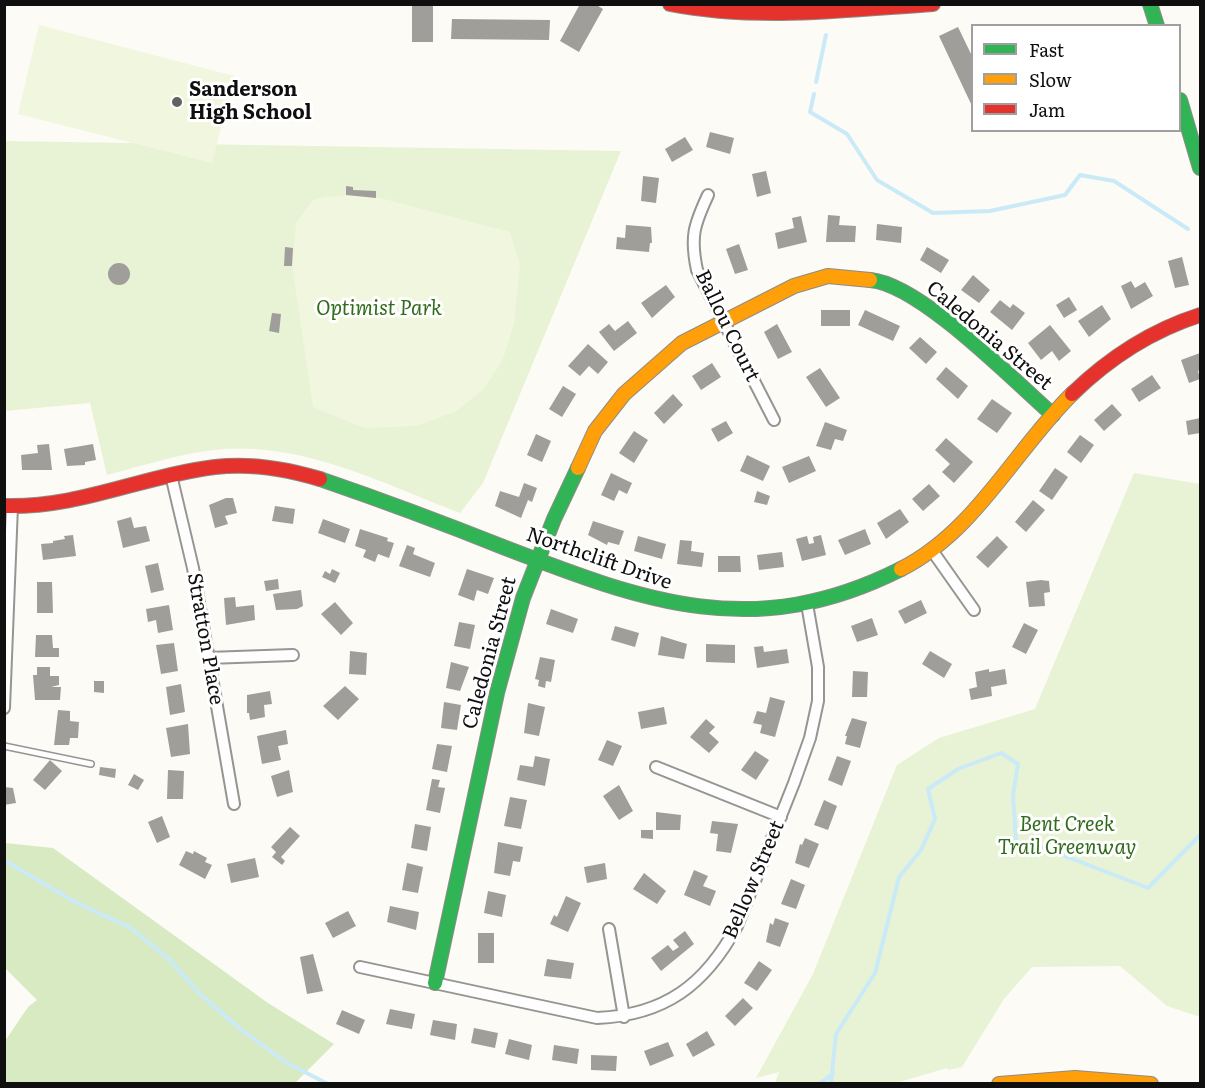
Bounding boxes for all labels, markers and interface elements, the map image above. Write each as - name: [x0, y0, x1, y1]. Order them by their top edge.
- legend: [971, 24, 1181, 132]
- text: Fast: [1029, 36, 1064, 63]
- text: Slow: [1029, 66, 1071, 93]
- place label: Sanderson High School: [189, 78, 312, 125]
- marker: Sanderson High School: [170, 95, 184, 109]
- text: Jam: [1029, 96, 1065, 123]
- street label: Ballou Court: [690, 266, 764, 386]
- street label: Caledonia Street: [921, 276, 1057, 396]
- park label: Optimist Park: [316, 297, 442, 321]
- street label: Northclift Drive: [523, 523, 675, 595]
- street label: Stratton Place: [182, 571, 228, 707]
- street label: Caledonia Street: [458, 574, 522, 732]
- park label: Bent Creek Trail Greenway: [998, 813, 1136, 860]
- street label: Bellow Street: [718, 817, 790, 943]

